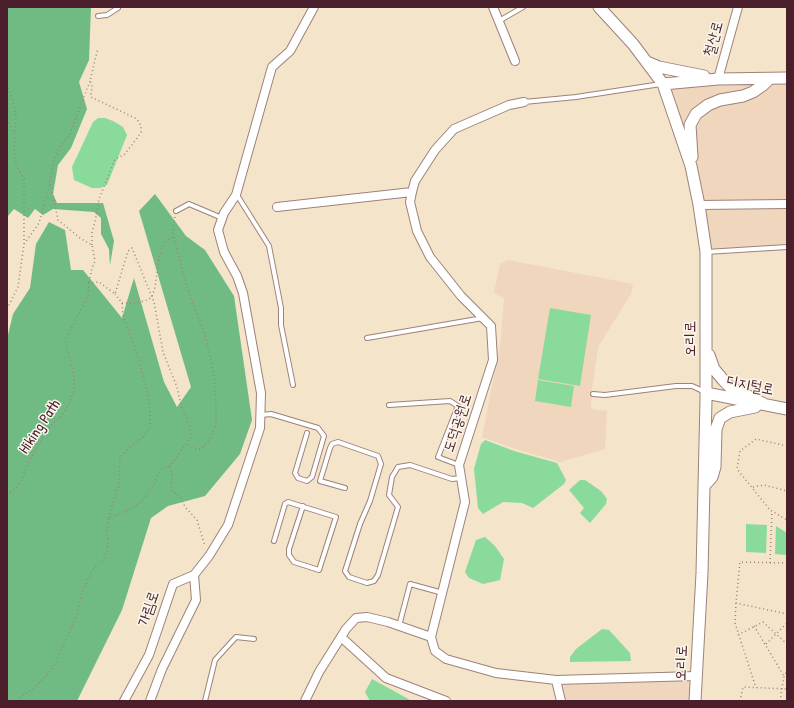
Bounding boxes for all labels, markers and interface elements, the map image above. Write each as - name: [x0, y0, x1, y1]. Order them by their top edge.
- street label: 철산로: [701, 19, 727, 59]
- street label: 오리로: [682, 321, 700, 357]
- street label: 디지털로: [725, 373, 775, 399]
- street label: 도덕공원로: [440, 392, 476, 454]
- street label: Hiking Path: [15, 397, 65, 457]
- street label: 가림로: [135, 589, 163, 629]
- street label: 오리로: [672, 645, 692, 681]

